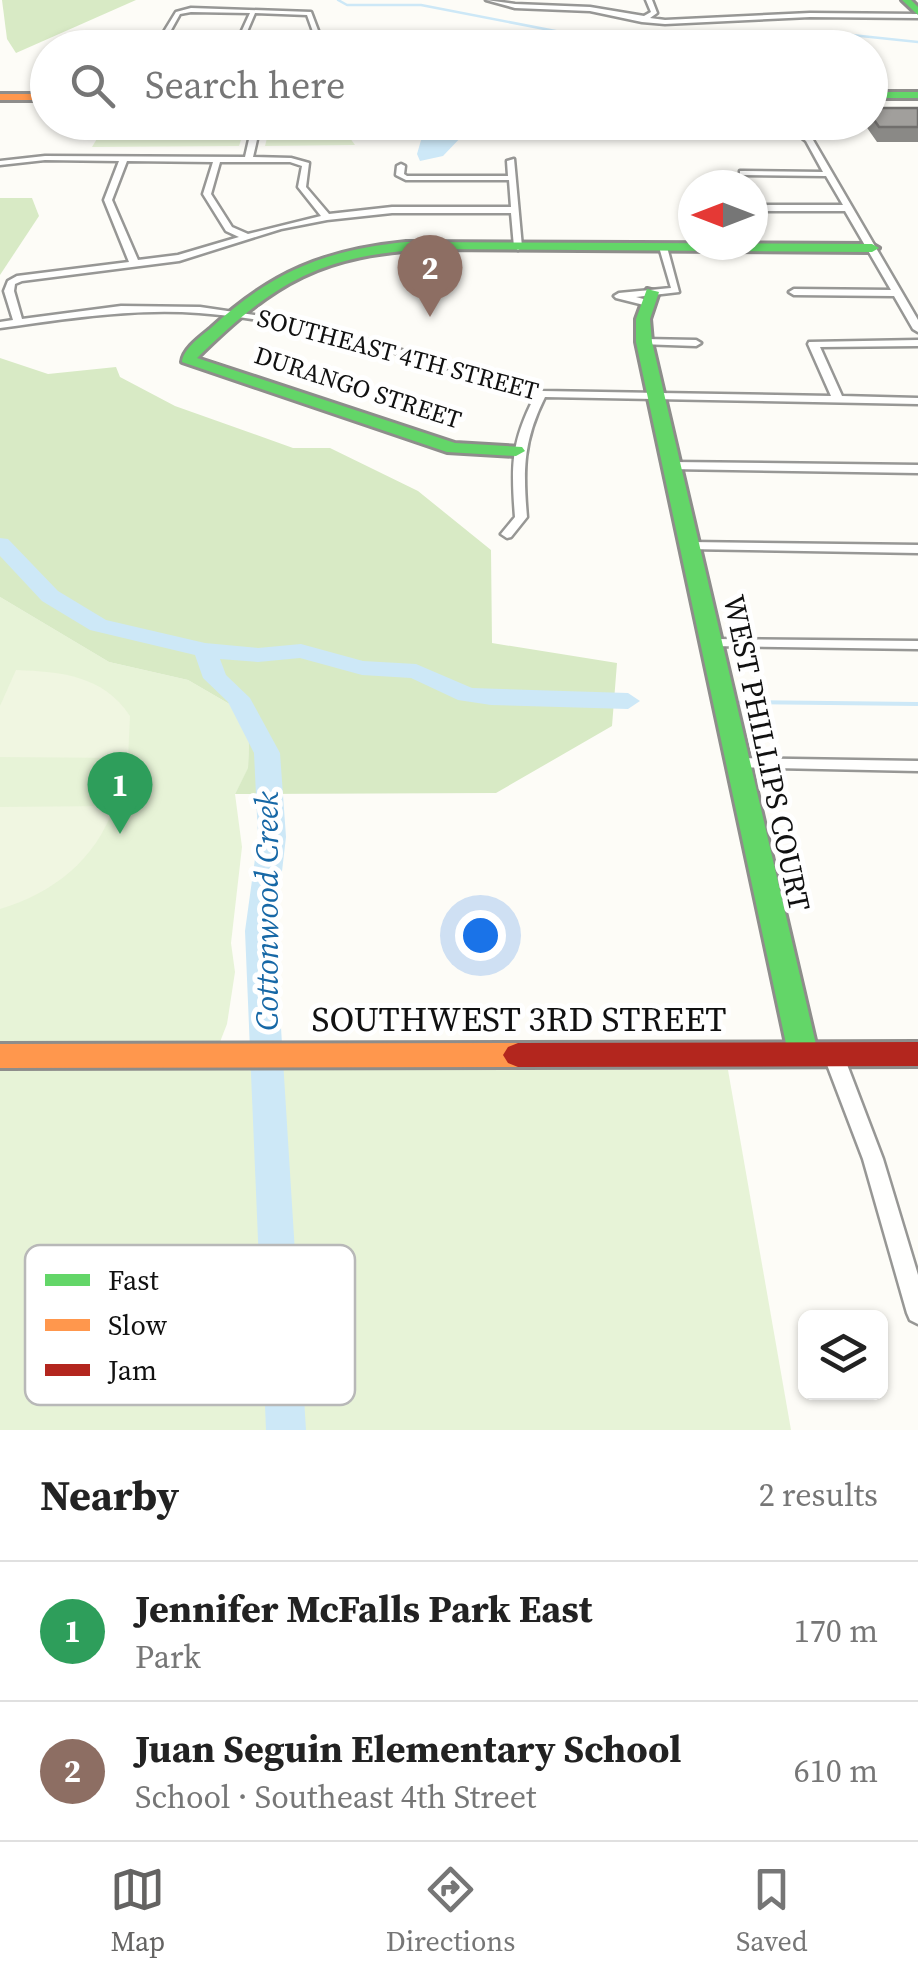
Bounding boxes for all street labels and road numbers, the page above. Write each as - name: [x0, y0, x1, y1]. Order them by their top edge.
- street label: SOUTHEAST 4TH STREET: [254, 300, 542, 408]
- street label: DURANGO STREET: [250, 338, 466, 436]
- street label: WEST PHILLIPS COURT: [713, 591, 821, 915]
- street label: SOUTHWEST 3RD STREET: [312, 995, 726, 1043]

